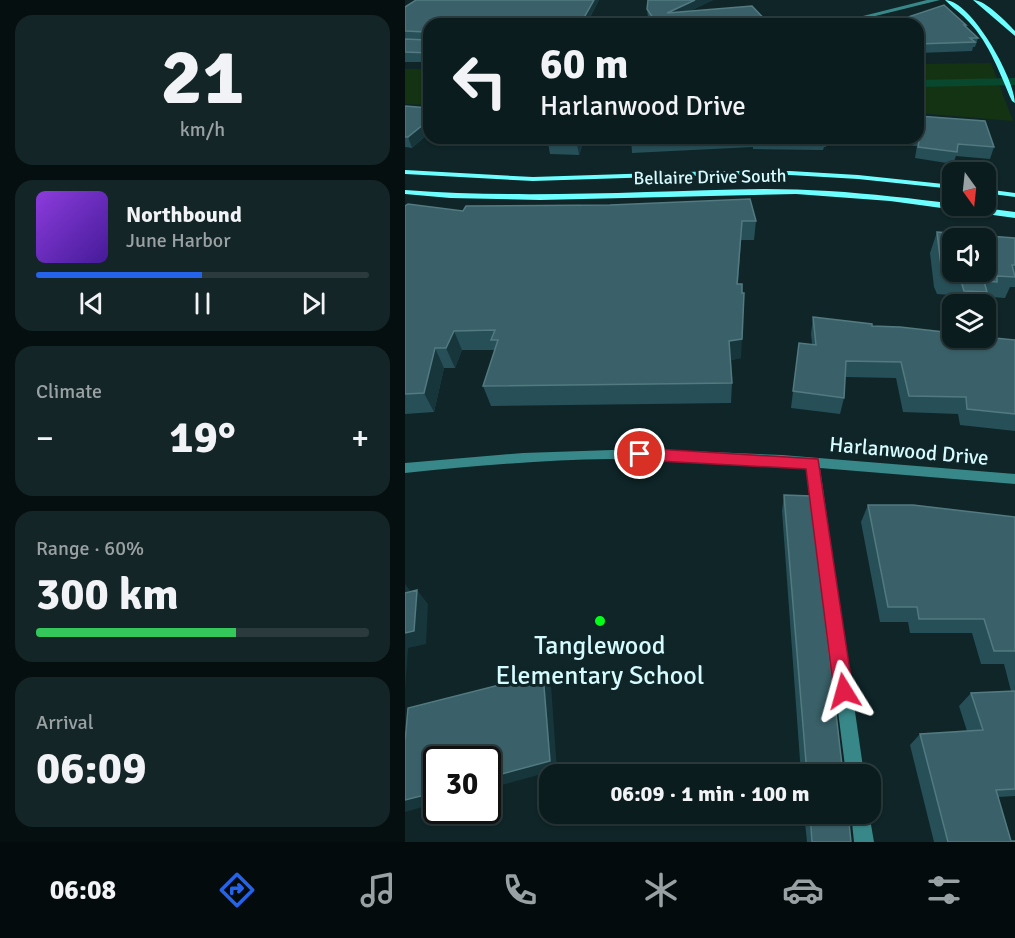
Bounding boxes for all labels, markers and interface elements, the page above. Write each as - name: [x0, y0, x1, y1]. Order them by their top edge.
- text: 21: [160, 30, 245, 126]
- text: 60 m: [540, 39, 629, 90]
- icon: left: [441, 42, 519, 120]
- text: Harlanwood Drive: [540, 90, 746, 123]
- text: km/h: [180, 117, 225, 142]
- north arrow: [942, 162, 996, 216]
- map controls: [942, 162, 996, 348]
- street label: Bellaire Drive South: [633, 165, 787, 189]
- text: Northbound: [126, 201, 242, 228]
- text: June Harbor: [126, 228, 231, 253]
- button: sound: [942, 228, 996, 282]
- icon: previous: [75, 287, 108, 320]
- icon: pause: [186, 287, 219, 320]
- icon: next: [297, 287, 330, 320]
- button: layers: [942, 294, 996, 348]
- text: Climate: [36, 379, 102, 404]
- text: 19°: [169, 410, 236, 465]
- text: −: [36, 418, 54, 459]
- text: +: [351, 418, 369, 459]
- pin: [614, 428, 665, 479]
- street label: Harlanwood Drive: [828, 431, 990, 471]
- icon: arrive: [623, 437, 656, 470]
- text: Range · 60%: [36, 536, 144, 561]
- text: 300 km: [36, 567, 179, 622]
- marker: Tanglewood Elementary School: [593, 614, 607, 628]
- place label: Tanglewood Elementary School: [496, 630, 704, 692]
- position arrow: [812, 659, 876, 723]
- text: Arrival: [36, 710, 94, 735]
- text: 06:09: [36, 741, 146, 796]
- speed limit sign: 30: [423, 746, 501, 824]
- text: 06:09 · 1 min · 100 m: [610, 780, 810, 807]
- icon: directions: [216, 869, 258, 911]
- icon: music: [357, 869, 399, 911]
- icon: phone: [499, 869, 541, 911]
- icon: climate: [640, 869, 682, 911]
- icon: car: [782, 869, 824, 911]
- icon: filters: [923, 869, 965, 911]
- text: 06:08: [50, 874, 116, 907]

